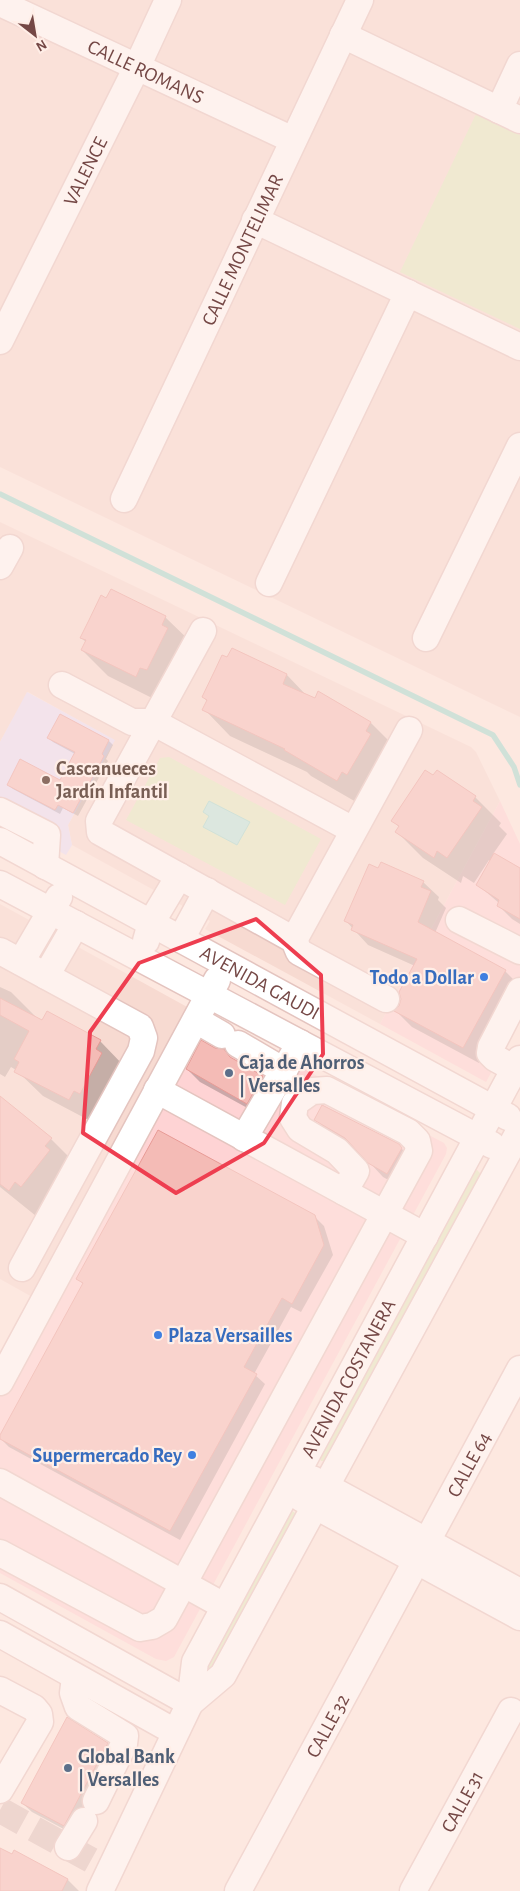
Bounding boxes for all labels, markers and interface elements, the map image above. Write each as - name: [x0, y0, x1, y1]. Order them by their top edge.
- north arrow: [10, 10, 60, 60]
- street label: CALLE ROMANS: [84, 36, 207, 108]
- text: N: [33, 37, 49, 54]
- street label: VALENCE: [60, 134, 111, 209]
- street label: CALLE MONTELIMAR: [199, 171, 287, 329]
- place label: Cascanueces Jardín Infantil: [56, 759, 168, 802]
- marker: Cascanueces Jardín Infantil: [40, 774, 52, 786]
- street label: AVENIDA GAUDI: [197, 943, 323, 1024]
- place label: Todo a Dollar: [369, 968, 474, 988]
- marker: Todo a Dollar: [478, 971, 490, 983]
- place label: Caja de Ahorros | Versalles: [239, 1053, 365, 1098]
- marker: Caja de Ahorros | Versalles: [223, 1067, 235, 1079]
- street label: AVENIDA COSTANERA: [298, 1296, 400, 1461]
- place label: Plaza Versailles: [168, 1326, 293, 1346]
- marker: Plaza Versailles: [152, 1329, 164, 1341]
- street label: CALLE 64: [444, 1429, 495, 1501]
- place label: Supermercado Rey: [32, 1446, 182, 1466]
- marker: Supermercado Rey: [186, 1449, 198, 1461]
- street label: CALLE 32: [303, 1691, 353, 1761]
- place label: Global Bank | Versalles: [78, 1747, 175, 1792]
- marker: Global Bank | Versalles: [62, 1762, 74, 1774]
- street label: CALLE 31: [438, 1768, 487, 1836]

